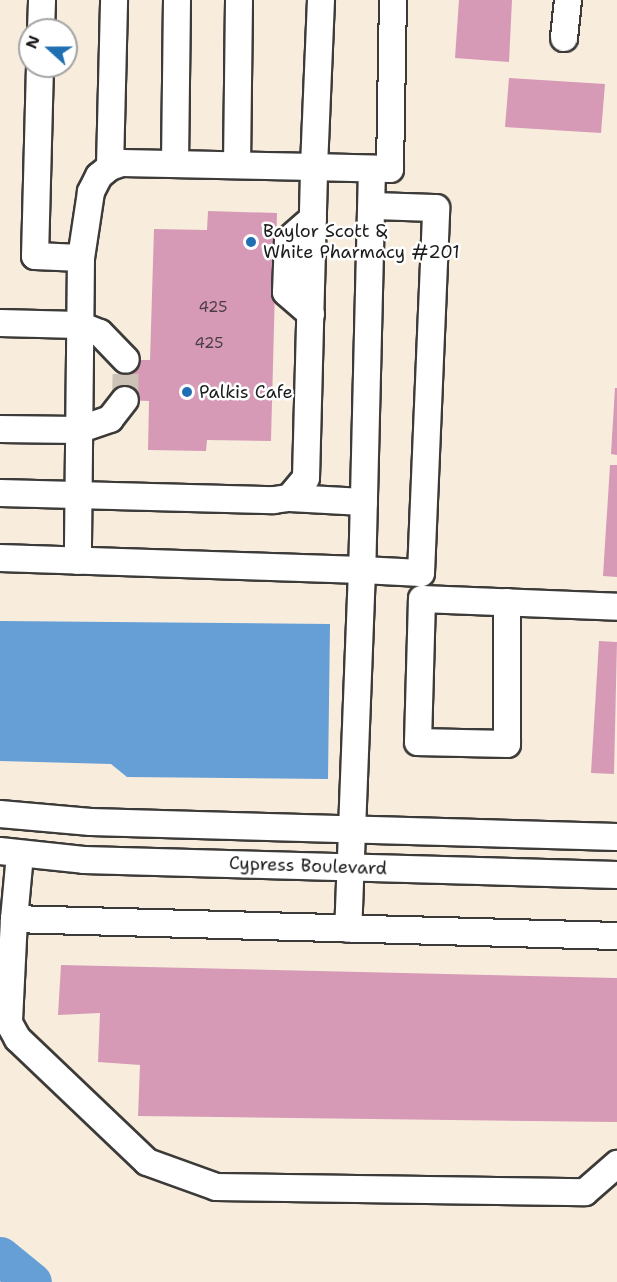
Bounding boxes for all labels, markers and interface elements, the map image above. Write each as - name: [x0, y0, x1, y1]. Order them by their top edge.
- north arrow: [18, 18, 78, 78]
- text: N: [21, 32, 45, 52]
- place label: Baylor Scott & White Pharmacy #201: [263, 221, 460, 264]
- marker: Baylor Scott & White Pharmacy #201: [244, 235, 258, 249]
- house number: 425: [199, 299, 227, 317]
- house number: 425: [195, 335, 223, 353]
- place label: Palkis Cafe: [199, 381, 293, 403]
- marker: Palkis Cafe: [180, 385, 194, 399]
- street label: Cypress Boulevard: [229, 852, 387, 880]

